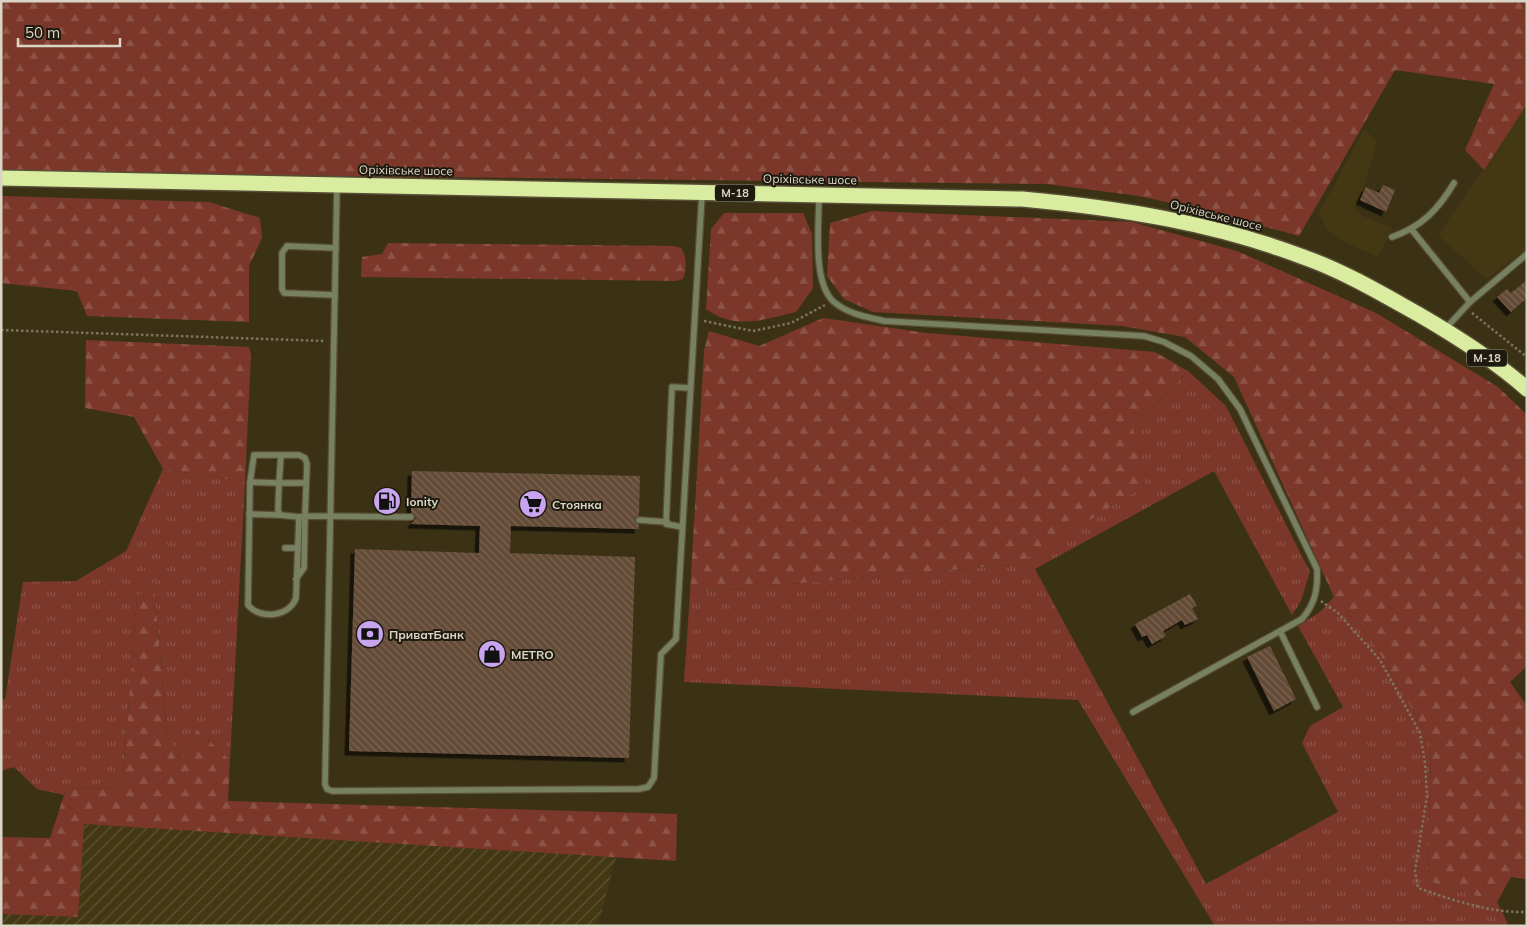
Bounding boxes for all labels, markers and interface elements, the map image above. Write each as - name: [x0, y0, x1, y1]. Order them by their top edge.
- scale bar: [18, 15, 120, 47]
- text: 50 m: [25, 23, 60, 42]
- street label: Оріхівське шосе: [359, 162, 454, 178]
- street label: Оріхівське шосе: [763, 171, 858, 187]
- road number: М-18: [715, 184, 755, 202]
- street label: Оріхівське шосе: [1169, 196, 1264, 234]
- road number: М-18: [1467, 349, 1507, 366]
- fuel station icon: Ionity: [372, 486, 402, 516]
- supermarket icon: Стоянка: [518, 489, 548, 519]
- place label: Ionity: [406, 494, 439, 509]
- place label: Стоянка: [552, 497, 602, 512]
- bank icon: ПриватБанк: [355, 619, 385, 649]
- place label: ПриватБанк: [389, 627, 464, 642]
- shop icon: METRO: [477, 639, 507, 669]
- place label: METRO: [511, 647, 554, 662]

